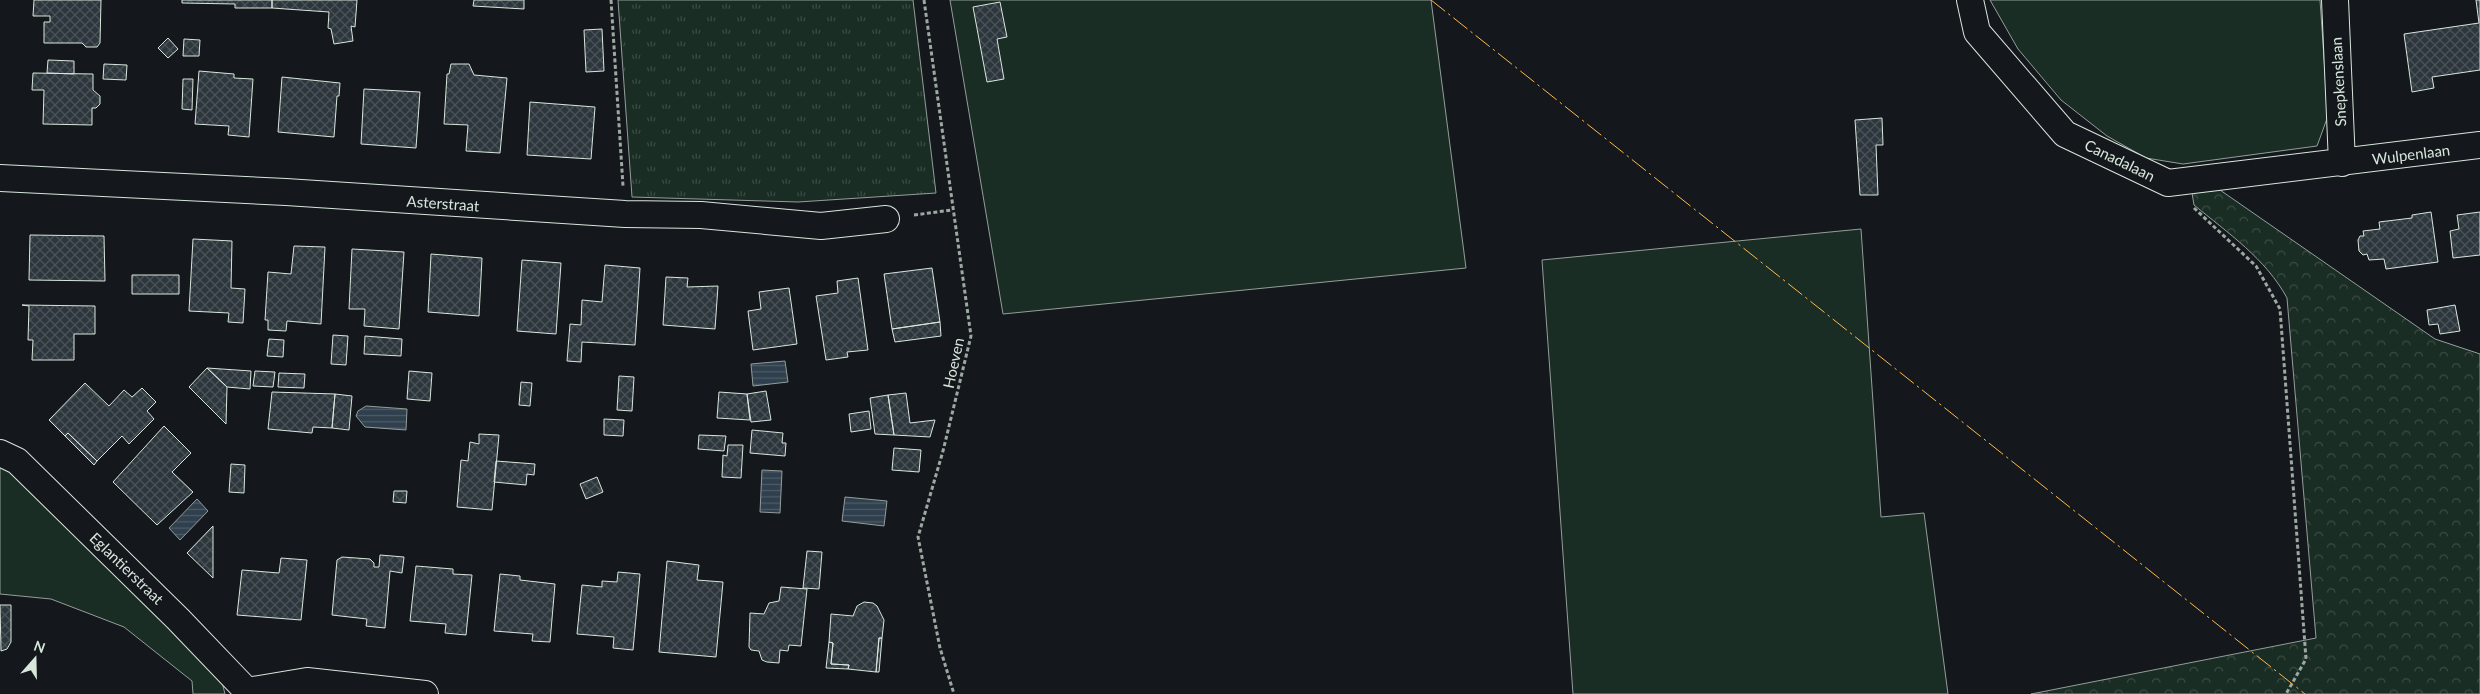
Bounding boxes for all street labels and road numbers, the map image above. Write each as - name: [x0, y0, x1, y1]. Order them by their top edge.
- street label: Snepkenslaan: [2327, 37, 2349, 127]
- street label: Canadalaan: [2082, 135, 2158, 185]
- street label: Wulpenlaan: [2371, 140, 2451, 168]
- street label: Asterstraat: [406, 191, 481, 215]
- street label: Hoeven: [939, 336, 967, 390]
- street label: Eglantierstraat: [86, 528, 168, 608]

